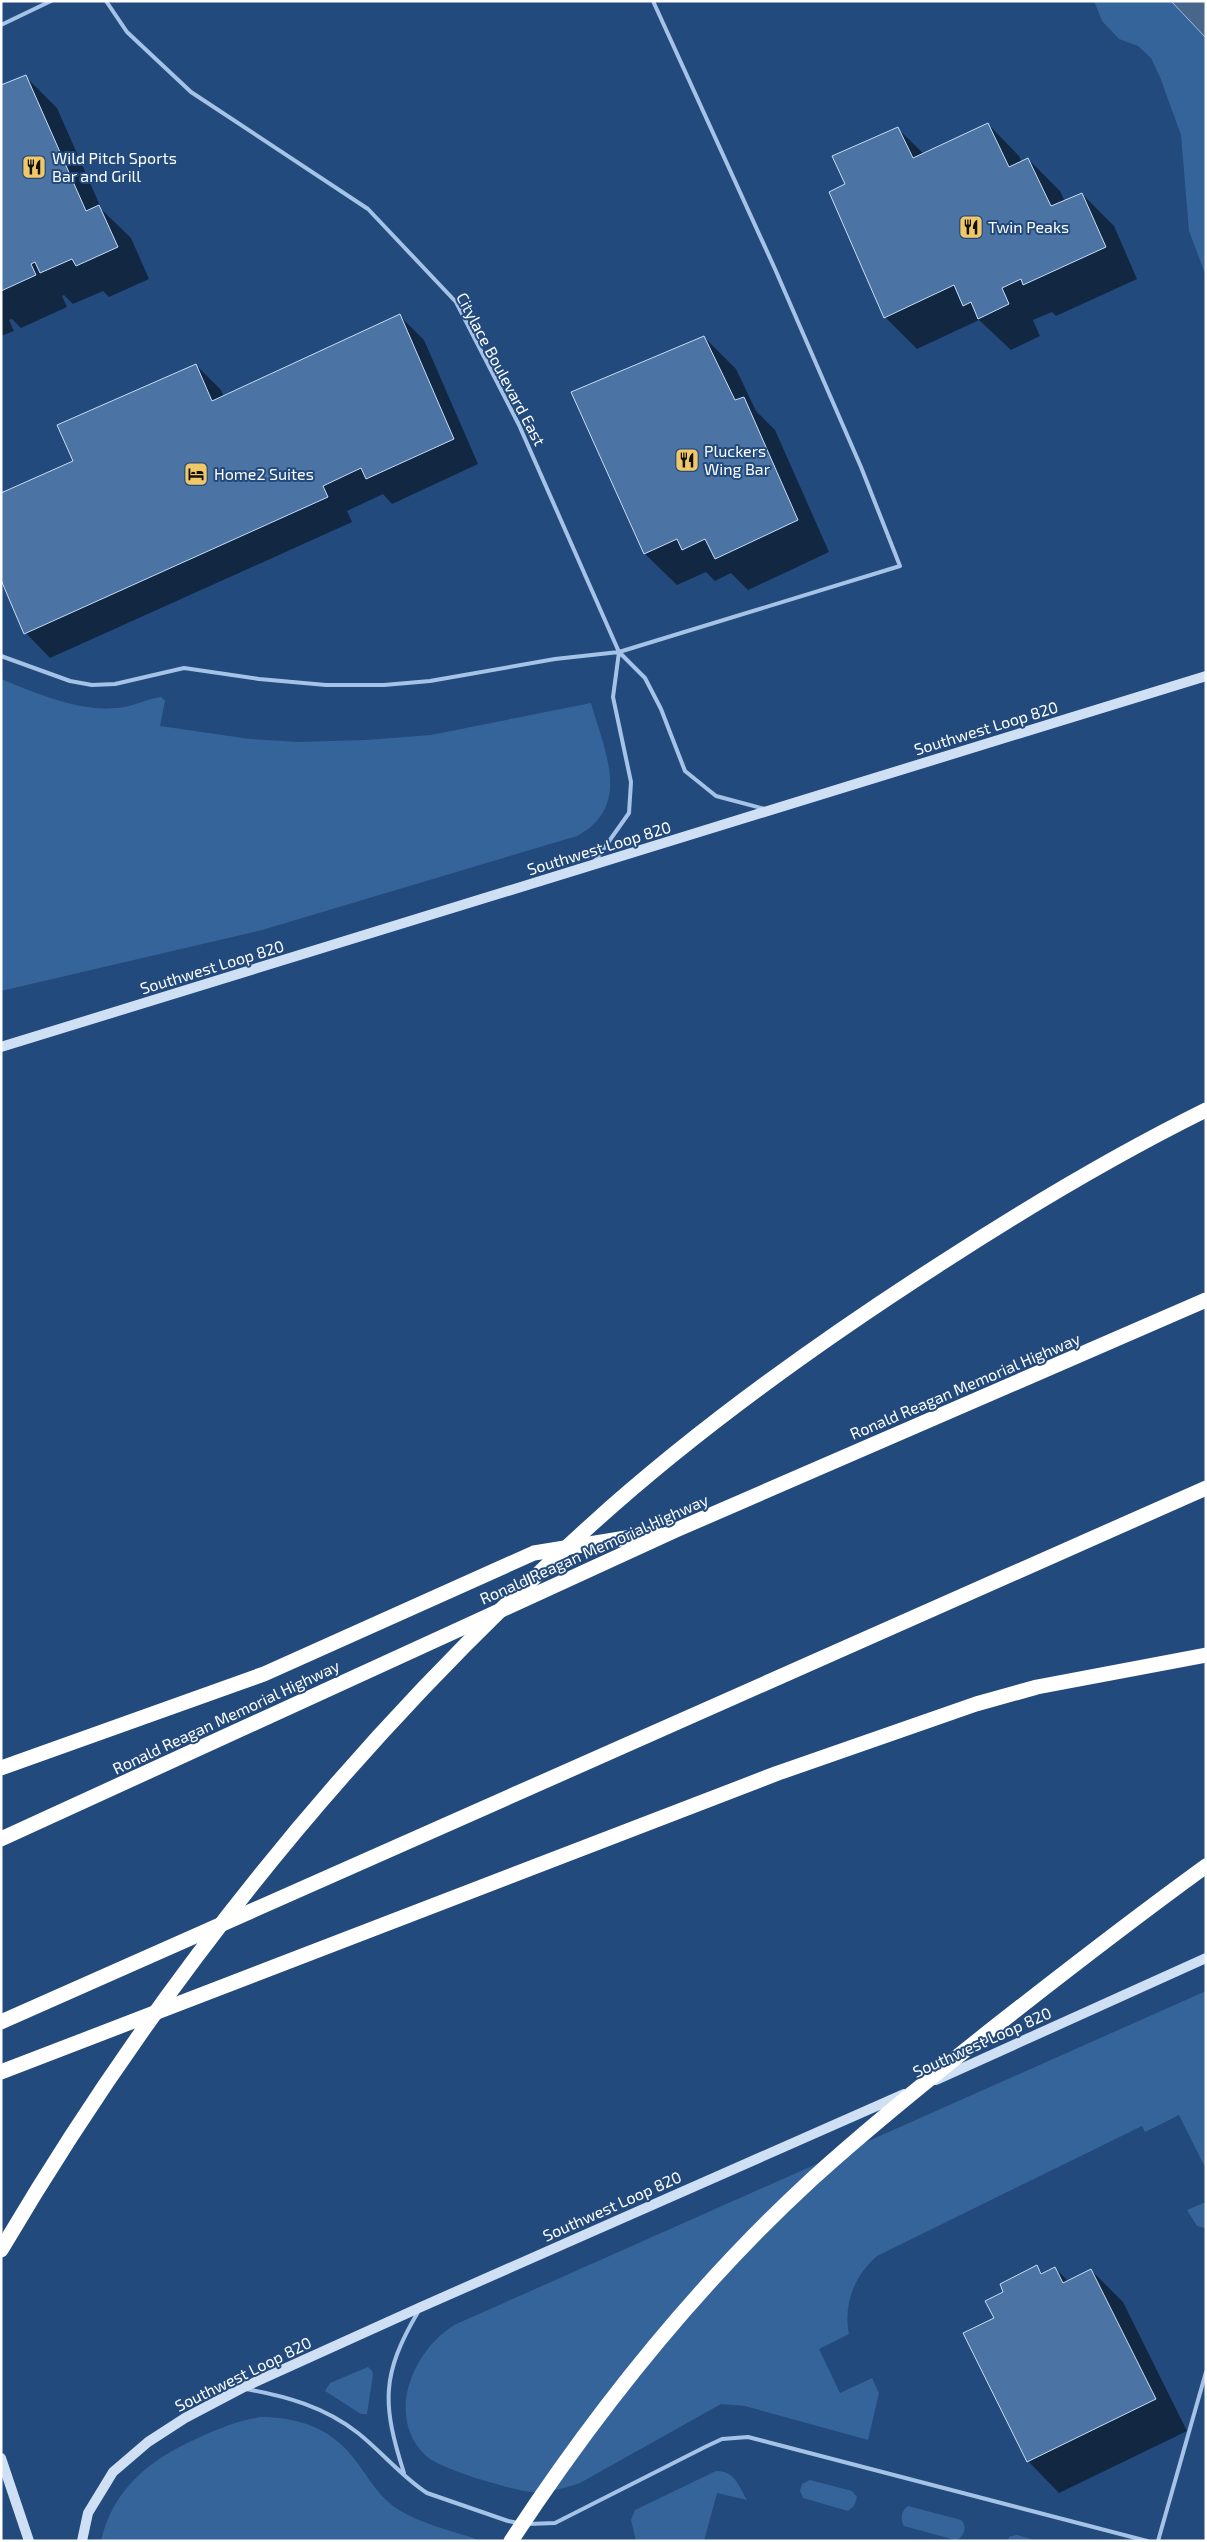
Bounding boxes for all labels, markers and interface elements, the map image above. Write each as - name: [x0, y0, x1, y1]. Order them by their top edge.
- place label: Wild Pitch Sports Bar and Grill: [52, 148, 177, 185]
- restaurant icon: Wild Pitch Sports Bar and Grill: [21, 154, 47, 180]
- restaurant icon: Twin Peaks: [958, 214, 984, 240]
- place label: Twin Peaks: [988, 217, 1069, 236]
- street label: Citylace Boulevard East: [453, 289, 550, 449]
- place label: Pluckers Wing Bar: [704, 441, 771, 478]
- restaurant icon: Pluckers Wing Bar: [674, 447, 700, 473]
- hotel icon: Home2 Suites: [183, 461, 209, 487]
- place label: Home2 Suites: [214, 464, 314, 483]
- street label: Southwest Loop 820: [912, 697, 1060, 758]
- street label: Southwest Loop 820: [525, 817, 673, 878]
- street label: Southwest Loop 820: [138, 936, 286, 997]
- street label: Ronald Reagan Memorial Highway: [847, 1328, 1083, 1443]
- street label: Ronald Reagan Memorial Highway: [477, 1489, 712, 1608]
- street label: Ronald Reagan Memorial Highway: [109, 1655, 343, 1778]
- street label: Southwest Loop 820: [910, 2002, 1054, 2081]
- street label: Southwest Loop 820: [540, 2166, 684, 2245]
- street label: Southwest Loop 820: [171, 2332, 314, 2415]

